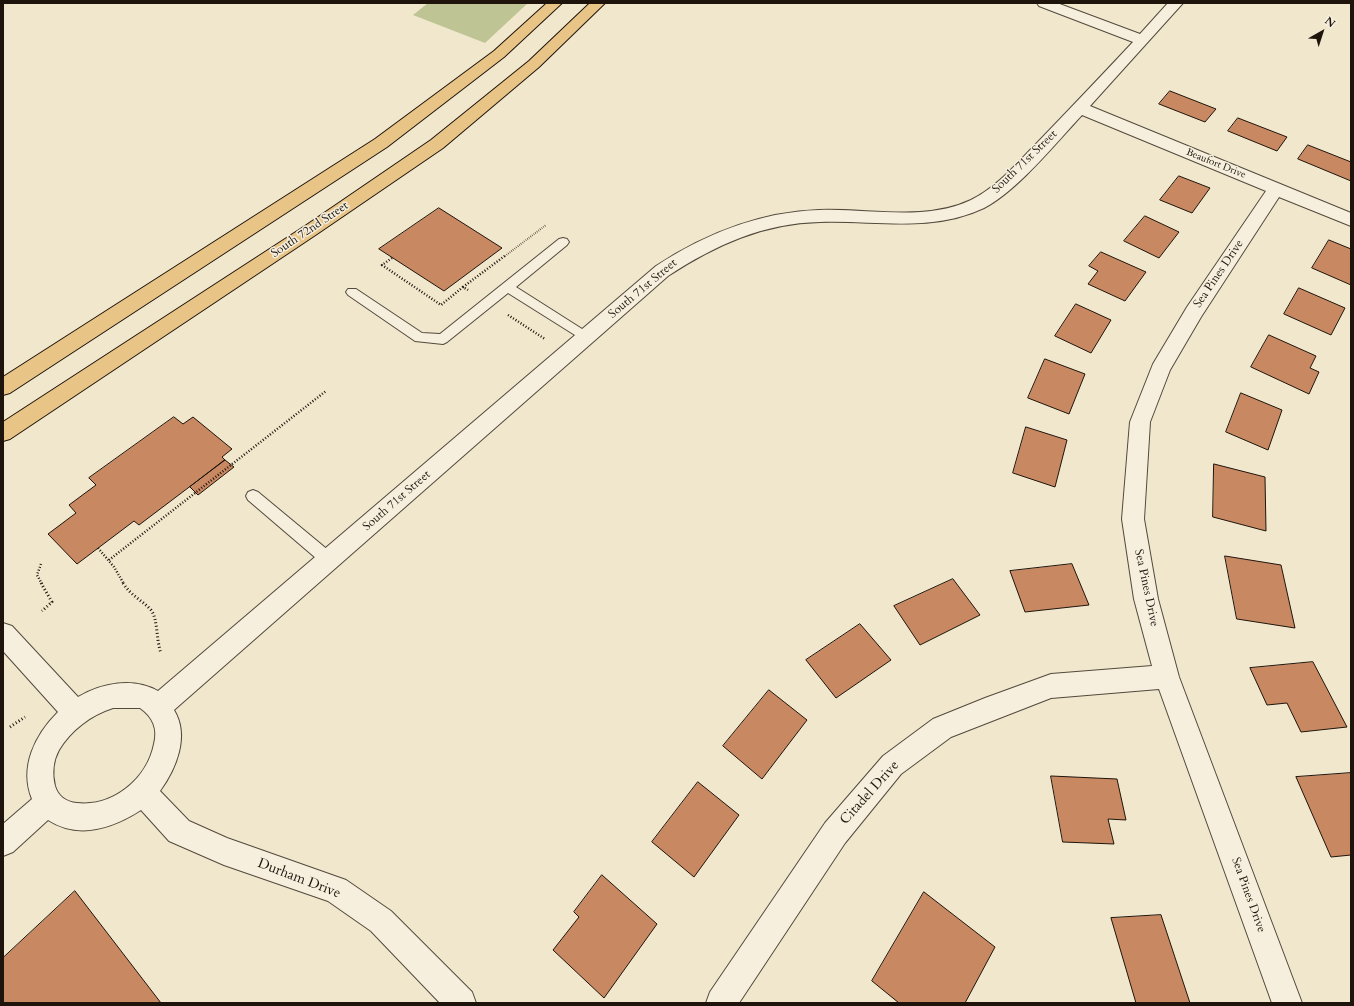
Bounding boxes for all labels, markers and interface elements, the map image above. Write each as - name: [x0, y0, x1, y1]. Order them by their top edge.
- north arrow: [1302, 12, 1342, 52]
- text: N: [1321, 13, 1338, 31]
- street label: South 71st Street: [989, 127, 1061, 197]
- street label: Beaufort Drive: [1184, 147, 1248, 181]
- street label: South 72nd Street: [269, 199, 351, 261]
- street label: Sea Pines Drive: [1191, 237, 1247, 311]
- street label: South 71st Street: [606, 256, 680, 322]
- street label: South 71st Street: [360, 468, 434, 534]
- street label: Sea Pines Drive: [1131, 548, 1161, 628]
- street label: Citadel Drive: [837, 758, 903, 828]
- street label: Sea Pines Drive: [1228, 855, 1268, 935]
- street label: Durham Drive: [255, 856, 343, 902]

